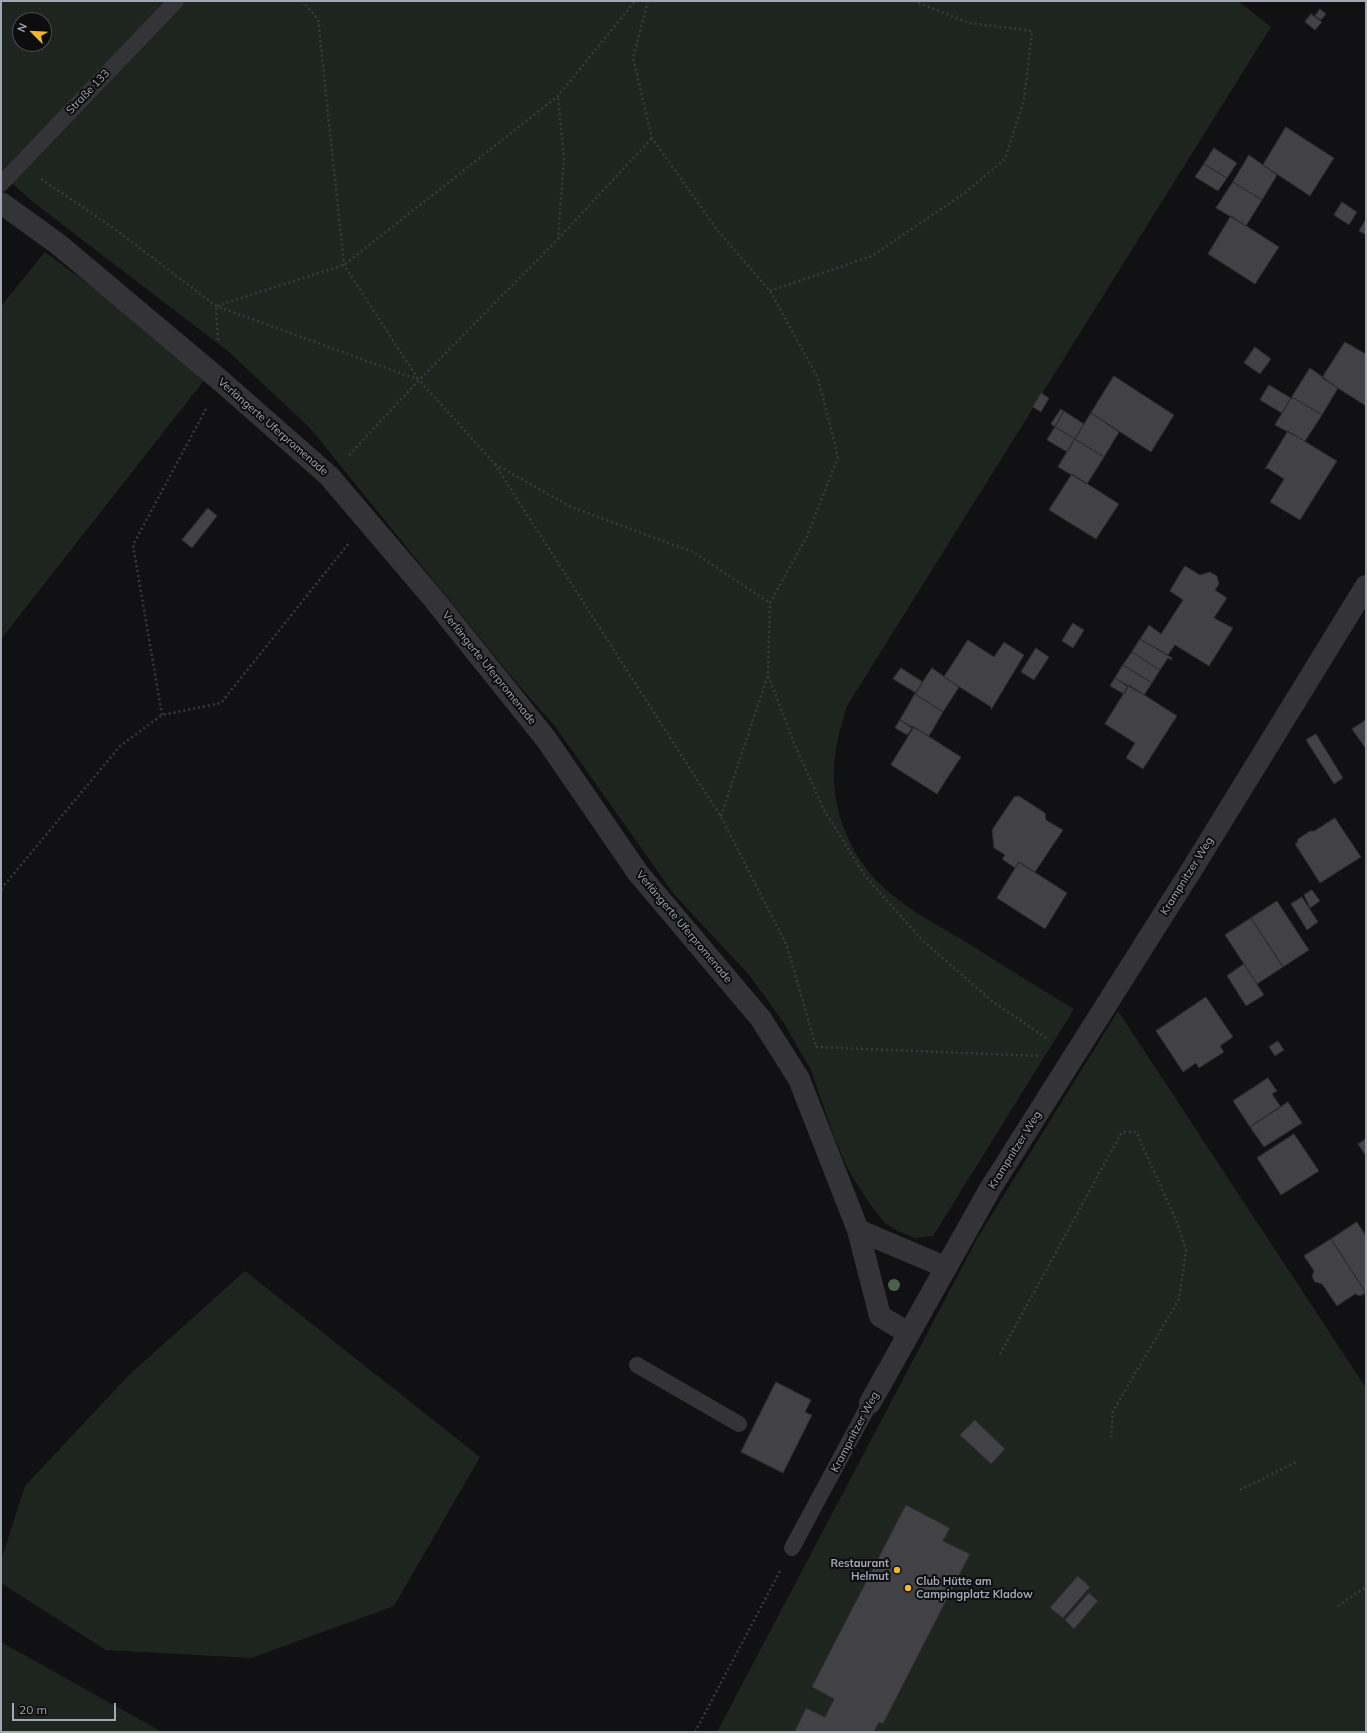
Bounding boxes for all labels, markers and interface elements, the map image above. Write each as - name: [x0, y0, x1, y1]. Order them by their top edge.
- north arrow: [12, 12, 52, 52]
- text: N: [14, 21, 30, 34]
- street label: Straße 133: [64, 67, 112, 117]
- street label: Verlängerte Uferpromenade: [215, 375, 331, 479]
- street label: Verlängerte Uferpromenade: [439, 609, 539, 727]
- street label: Krampnitzer Weg: [1158, 835, 1216, 917]
- street label: Verlängerte Uferpromenade: [633, 868, 735, 986]
- street label: Krampnitzer Weg: [986, 1109, 1044, 1191]
- street label: Krampnitzer Weg: [828, 1389, 882, 1475]
- place label: Restaurant Helmut: [831, 1557, 889, 1583]
- marker: Restaurant Helmut: [892, 1565, 902, 1575]
- place label: Club Hütte am Campingplatz Kladow: [916, 1575, 1033, 1601]
- marker: Club Hütte am Campingplatz Kladow: [903, 1583, 913, 1593]
- scale bar: [14, 1695, 118, 1721]
- text: 20 m: [19, 1702, 47, 1717]

